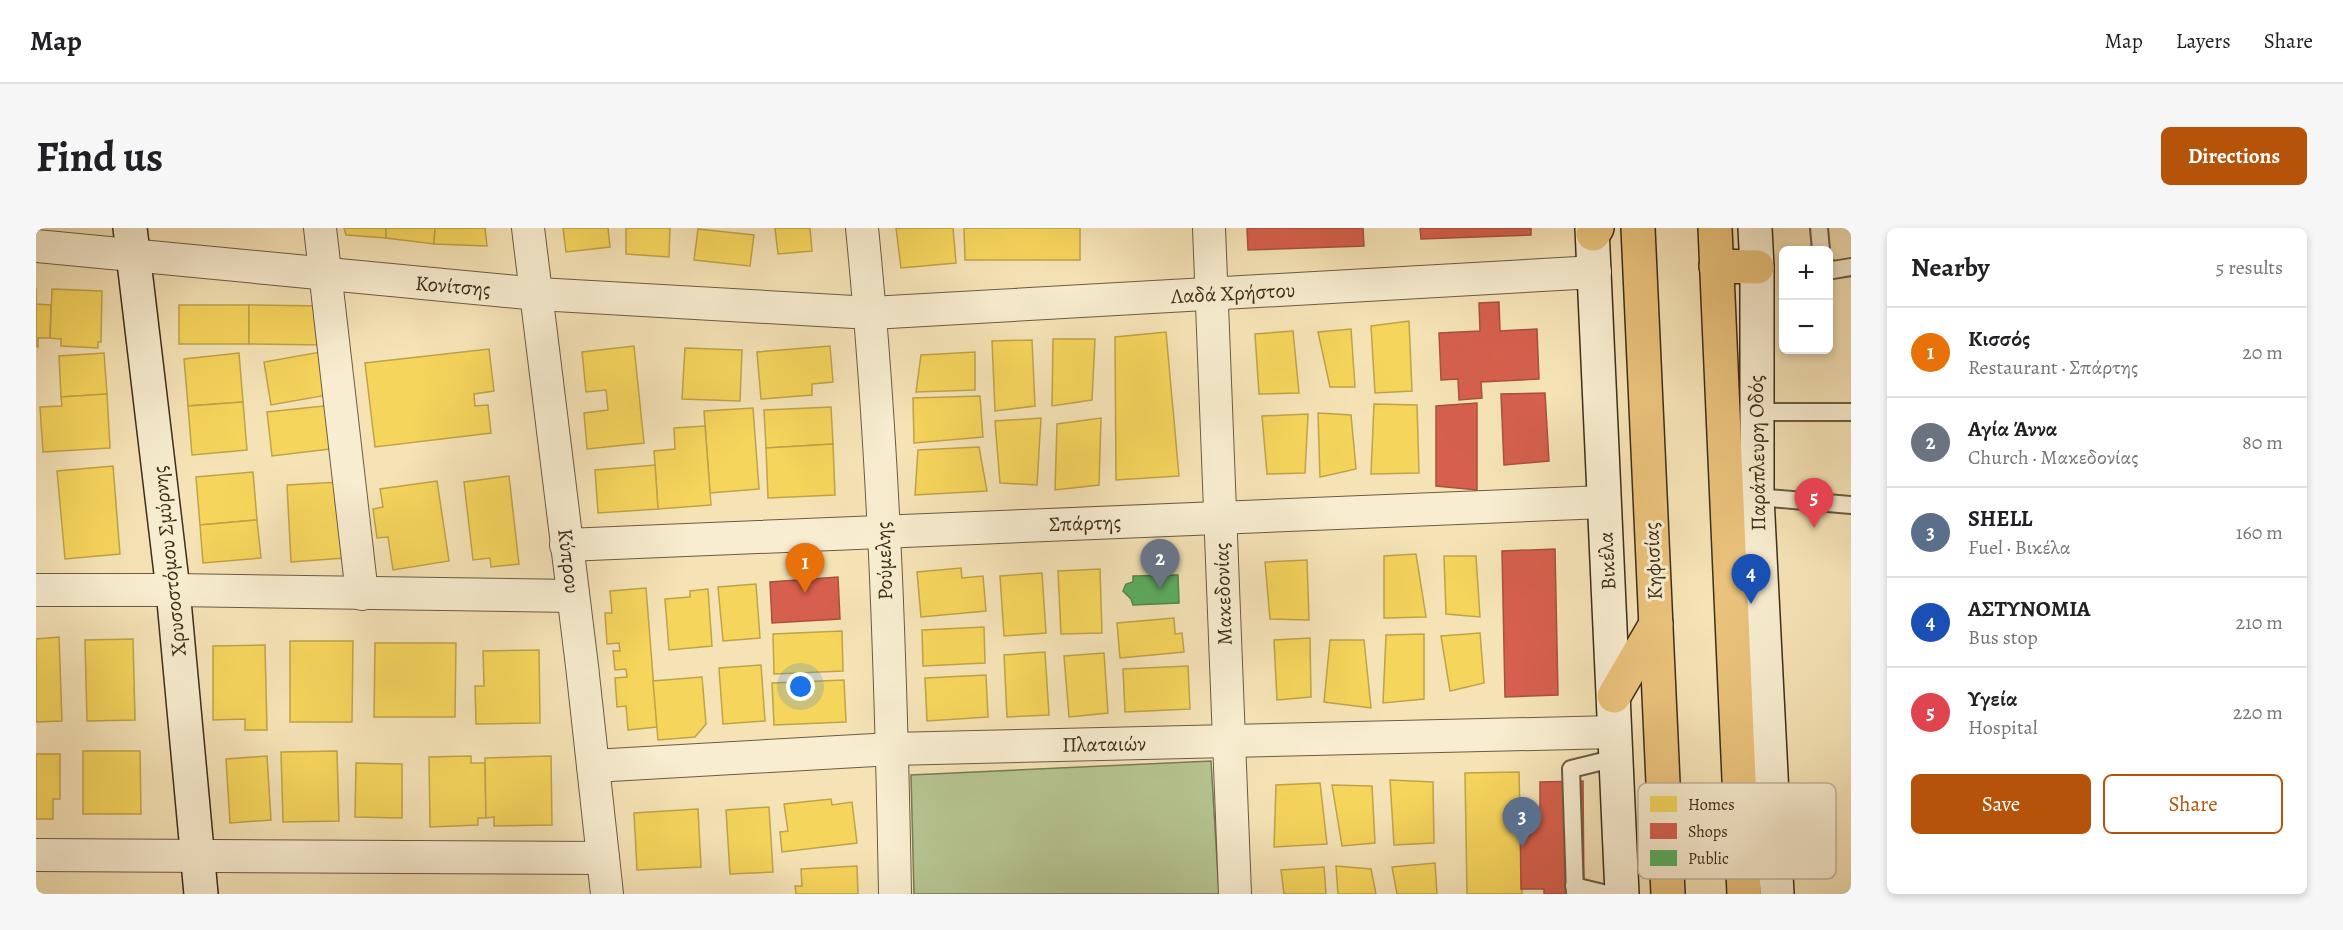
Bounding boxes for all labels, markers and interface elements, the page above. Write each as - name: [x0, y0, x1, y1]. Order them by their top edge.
- text: Map: [30, 22, 82, 60]
- text: Map: [2104, 27, 2143, 55]
- text: Layers: [2176, 27, 2231, 55]
- text: Share: [2264, 27, 2313, 55]
- button: Directions: [2161, 127, 2307, 185]
- text: Find us: [36, 128, 163, 185]
- map controls: [1779, 246, 1833, 354]
- button: +: [1779, 246, 1833, 300]
- text: Nearby: [1911, 250, 1990, 285]
- text: 5 results: [2216, 254, 2283, 281]
- street label: Κονίτσης: [414, 269, 492, 303]
- street label: Λαδά Χρήστου: [1169, 276, 1296, 310]
- button: −: [1779, 300, 1833, 354]
- text: Κισσός: [1968, 324, 2030, 354]
- text: 1: [1927, 339, 1934, 366]
- text: 20 m: [2242, 339, 2283, 366]
- text: Restaurant · Σπάρτης: [1968, 354, 2138, 381]
- street label: Παράπλευρη Οδός: [1742, 375, 1772, 531]
- text: Αγία Άννα: [1968, 414, 2058, 444]
- text: 2: [1926, 429, 1935, 456]
- text: 80 m: [2242, 429, 2283, 456]
- text: Church · Μακεδονίας: [1968, 444, 2138, 471]
- street label: Χρυσοστόμου Σμύρνης: [145, 464, 193, 658]
- pin: 5: [1794, 478, 1834, 528]
- text: SHELL: [1968, 504, 2032, 534]
- street label: Σπάρτης: [1049, 508, 1121, 538]
- text: 3: [1926, 519, 1935, 546]
- text: 160 m: [2236, 519, 2283, 546]
- street label: Ρούμελης: [869, 521, 899, 601]
- street label: Κηφισίας: [1637, 521, 1669, 601]
- street label: Κύπρου: [551, 527, 587, 595]
- street label: Βικέλα: [1591, 531, 1623, 591]
- text: Fuel · Βικέλα: [1968, 534, 2071, 561]
- pin: 2: [1140, 540, 1180, 589]
- street label: Μακεδονίας: [1207, 542, 1239, 646]
- pin: 1: [786, 544, 824, 593]
- pin: 4: [1732, 554, 1770, 604]
- text: ΑΣΤΥΝΟΜΙΑ: [1968, 594, 2091, 624]
- text: 4: [1926, 609, 1935, 636]
- text: 210 m: [2235, 609, 2283, 636]
- text: Bus stop: [1968, 624, 2038, 651]
- your location: [786, 672, 815, 701]
- text: Υγεία: [1968, 684, 2018, 714]
- text: 5: [1926, 699, 1935, 726]
- text: 220 m: [2233, 699, 2283, 726]
- text: Hospital: [1968, 714, 2038, 741]
- street label: Πλαταιών: [1062, 729, 1147, 759]
- button: Save: [1911, 774, 2091, 834]
- button: Share: [2103, 774, 2283, 834]
- legend: [1638, 783, 1836, 879]
- text: Homes: [1688, 794, 1735, 816]
- pin: 3: [1502, 798, 1542, 847]
- text: Shops: [1688, 821, 1728, 843]
- text: Public: [1688, 848, 1729, 870]

